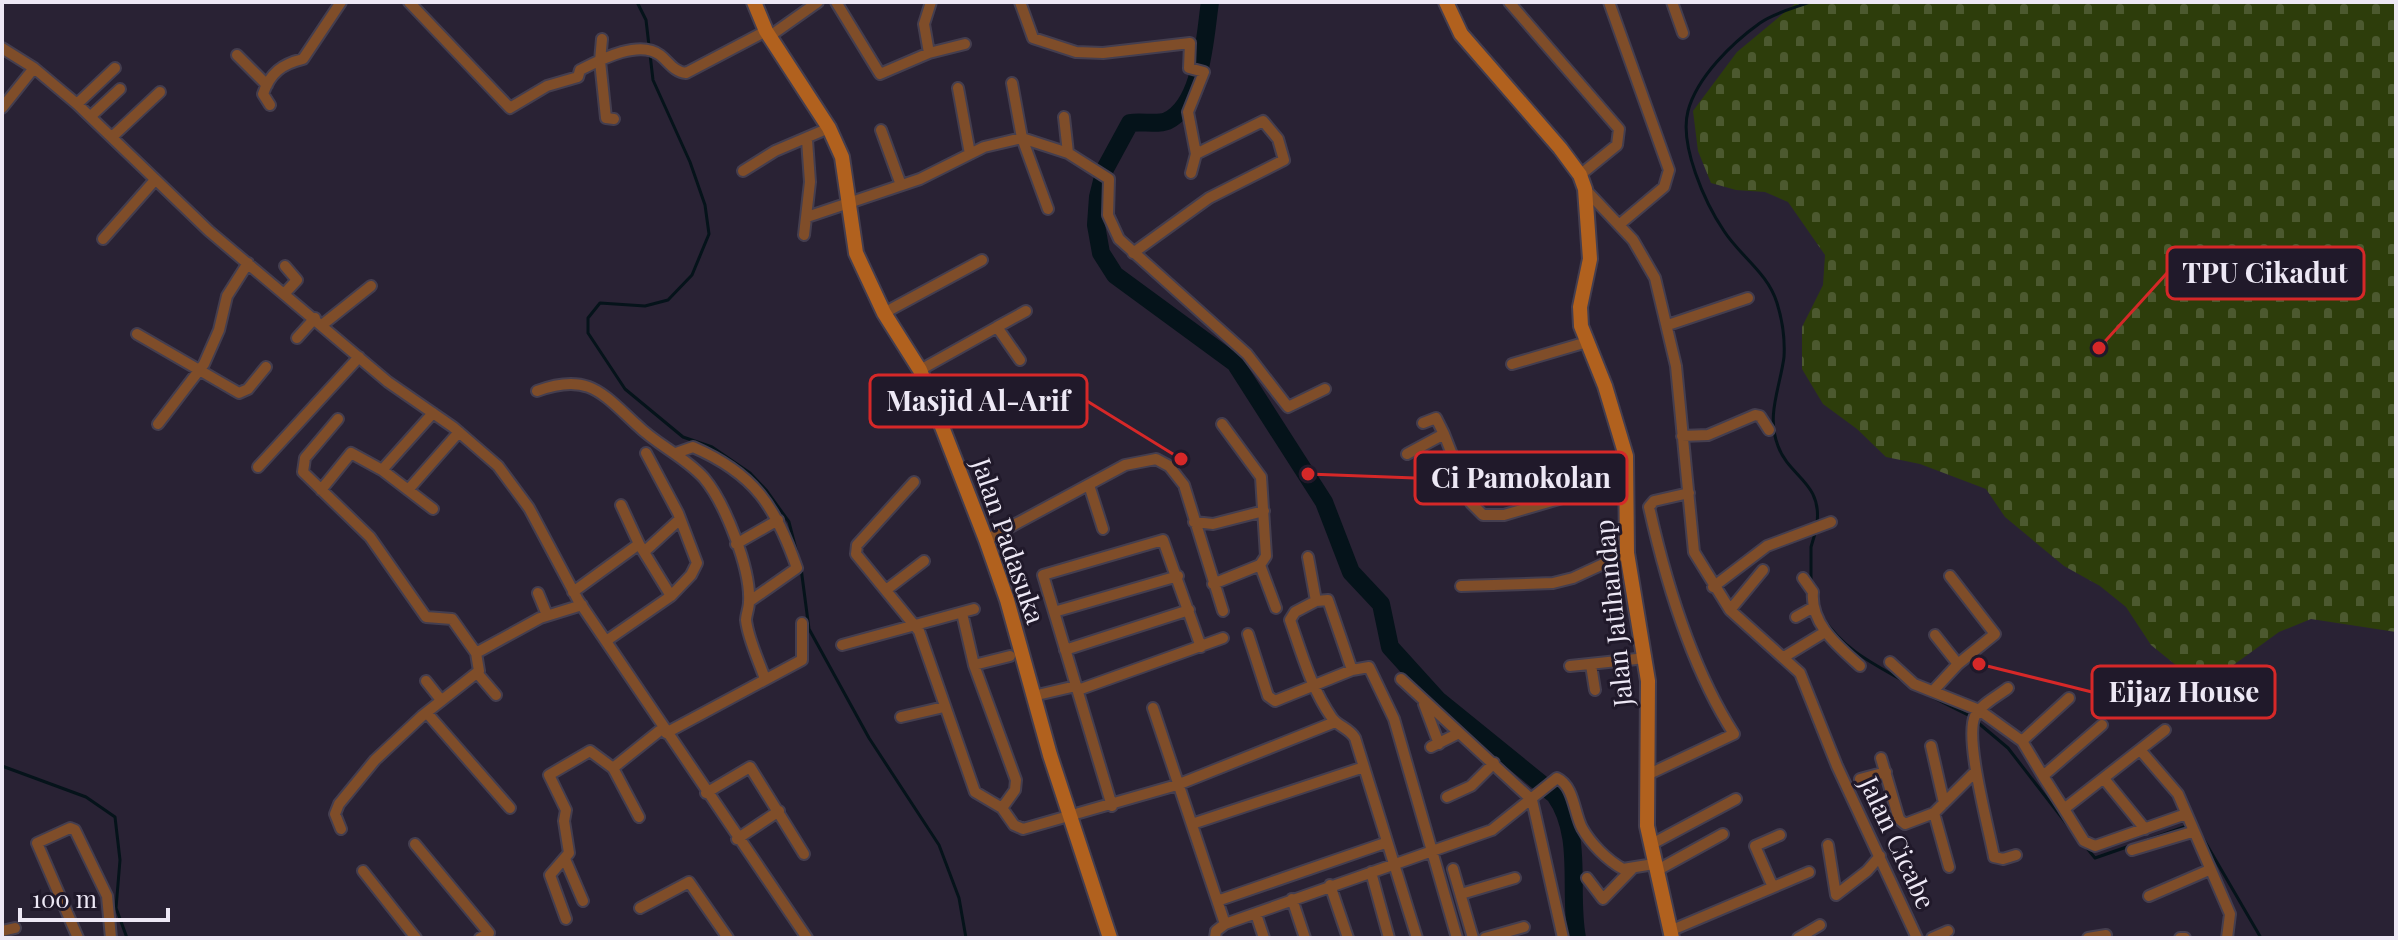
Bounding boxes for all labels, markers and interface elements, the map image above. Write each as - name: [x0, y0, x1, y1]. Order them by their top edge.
- callout: TPU Cikadut: [2167, 247, 2364, 299]
- text: TPU Cikadut: [2182, 253, 2348, 290]
- callout: Masjid Al-Arif: [870, 375, 1087, 427]
- text: Masjid Al-Arif: [886, 381, 1073, 418]
- street label: Jalan Padasuka: [964, 452, 1054, 628]
- callout: Ci Pamokolan: [1415, 452, 1627, 504]
- text: Ci Pamokolan: [1431, 458, 1611, 495]
- street label: Jalan Jatihandap: [1585, 518, 1640, 709]
- callout: Eijaz House: [2092, 666, 2275, 718]
- text: Eijaz House: [2109, 672, 2259, 709]
- street label: Jalan Cicabe: [1852, 770, 1944, 914]
- scale bar: [20, 872, 168, 922]
- text: 100 m: [32, 882, 97, 914]

